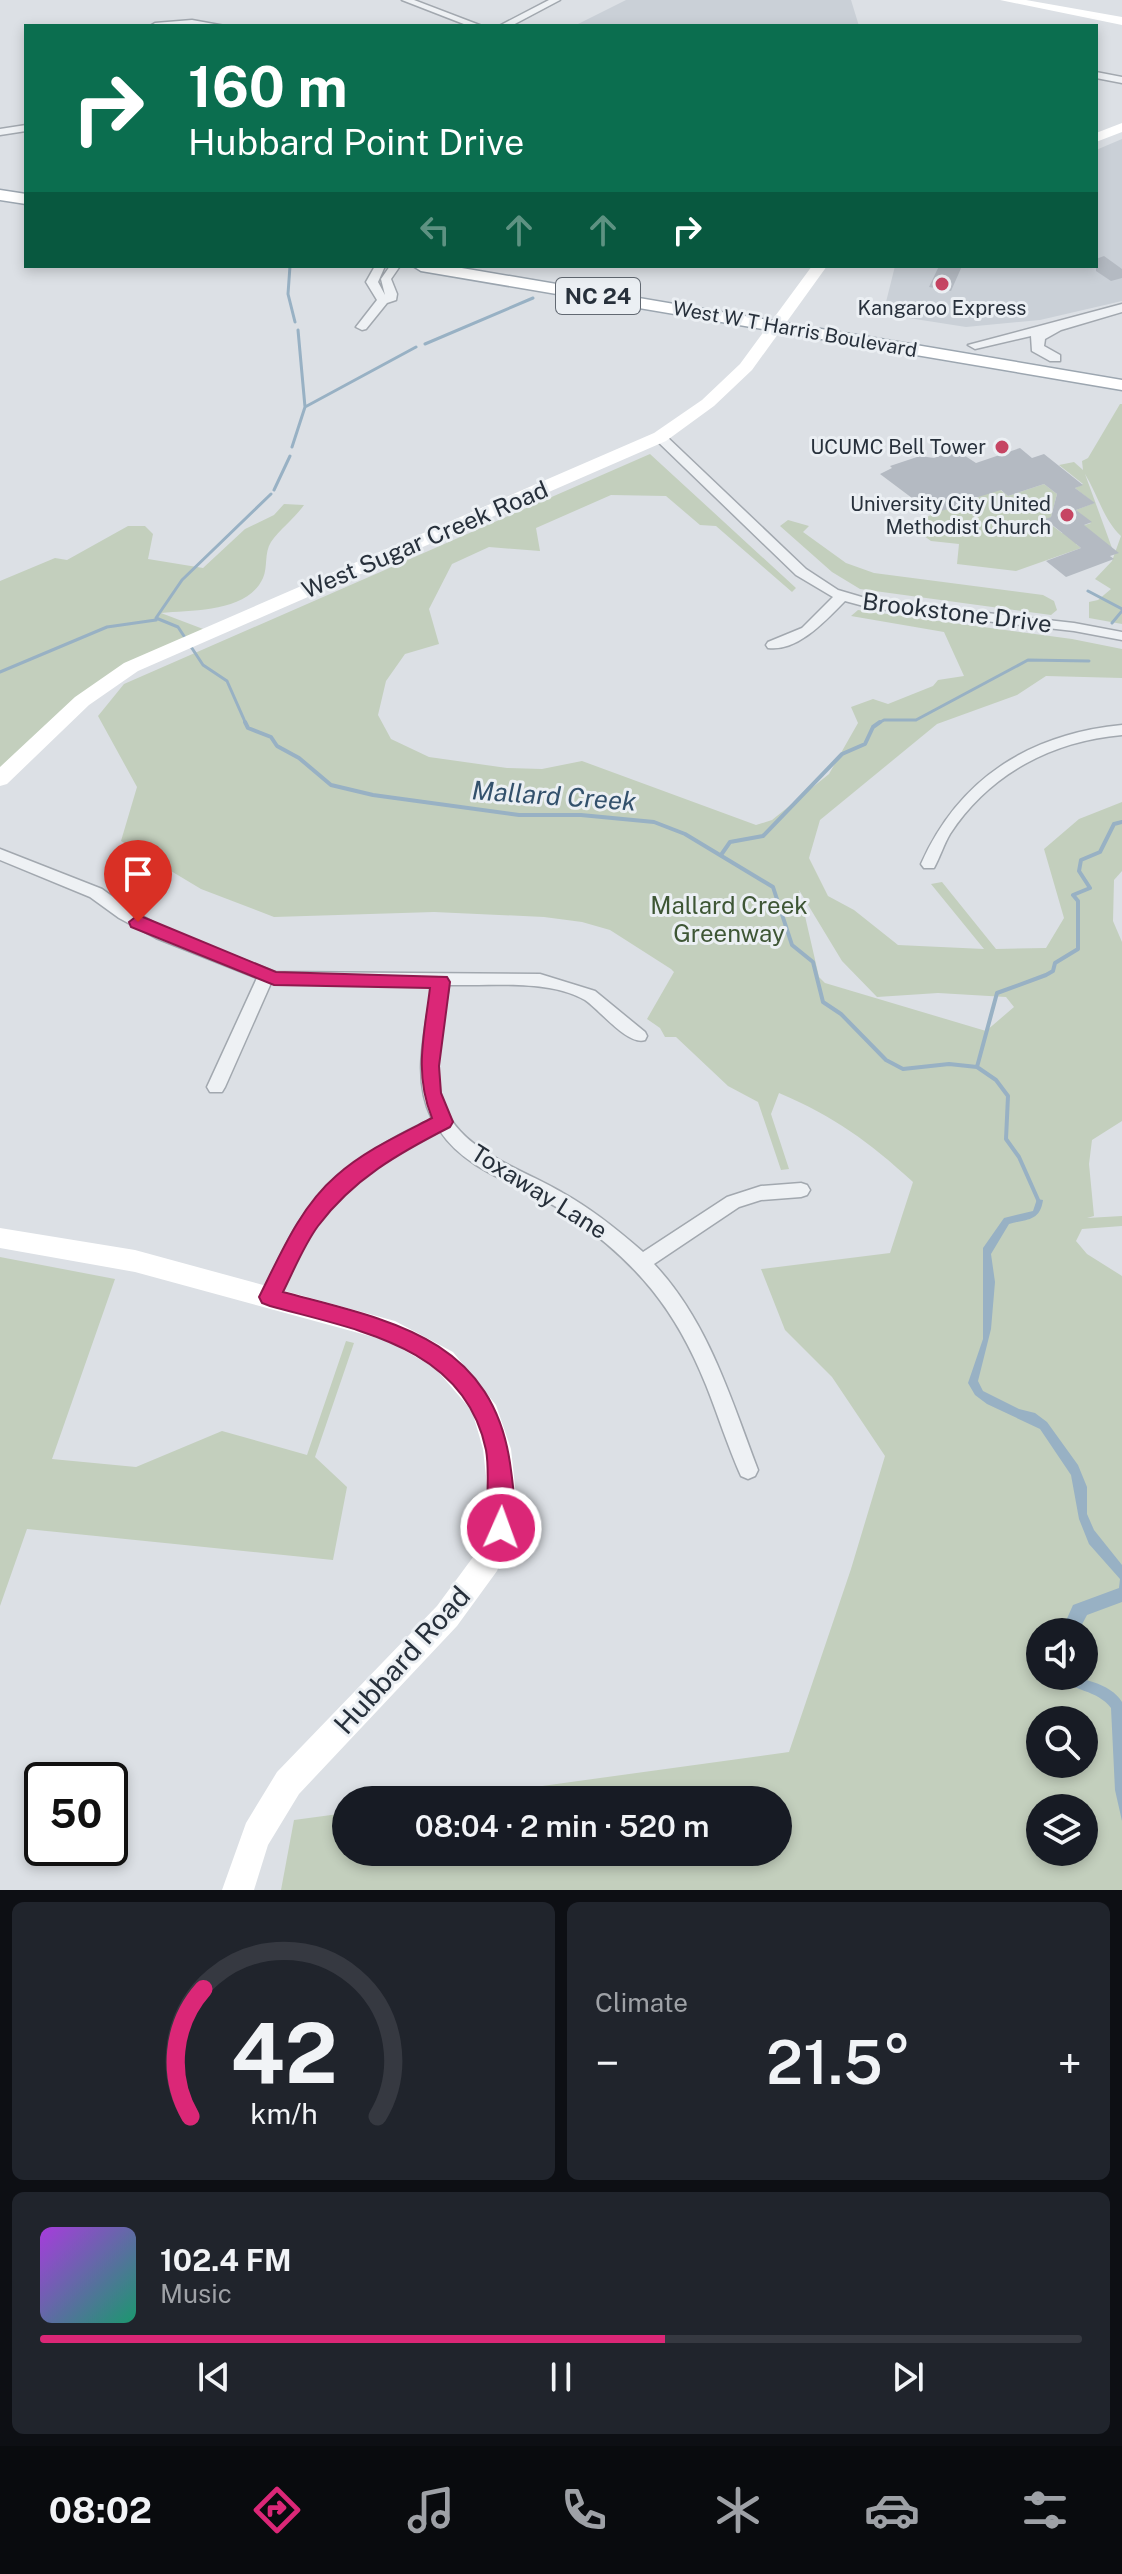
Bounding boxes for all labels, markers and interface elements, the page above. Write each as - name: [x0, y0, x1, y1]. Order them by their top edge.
- text: 160 m: [188, 54, 348, 120]
- icon: right: [56, 56, 160, 160]
- text: Hubbard Point Drive: [188, 121, 524, 163]
- icon: left: [413, 208, 457, 252]
- icon: ahead: [497, 208, 541, 252]
- icon: ahead: [581, 208, 625, 252]
- icon: right: [665, 208, 709, 252]
- marker: Kangaroo Express: [933, 275, 951, 293]
- road number: NC 24: [556, 278, 640, 314]
- street label: West W T Harris Boulevard: [671, 296, 919, 362]
- place label: Kangaroo Express: [858, 296, 1026, 320]
- place label: UCUMC Bell Tower: [810, 435, 986, 459]
- marker: UCUMC Bell Tower: [993, 438, 1011, 456]
- street label: West Sugar Creek Road: [297, 475, 552, 604]
- place label: University City United Methodist Church: [850, 492, 1051, 539]
- marker: University City United Methodist Church: [1058, 506, 1076, 524]
- street label: Brookstone Drive: [861, 586, 1053, 638]
- water label: Mallard Creek: [471, 774, 637, 817]
- pin: [104, 840, 172, 922]
- icon: arrive: [116, 852, 160, 896]
- park label: Mallard Creek Greenway: [650, 891, 808, 947]
- street label: Toxaway Lane: [466, 1138, 613, 1244]
- position arrow: [459, 1486, 543, 1570]
- street label: Hubbard Road: [327, 1579, 477, 1740]
- map controls: [1026, 1618, 1098, 1866]
- button: sound: [1026, 1618, 1098, 1690]
- button: search: [1026, 1706, 1098, 1778]
- speed limit sign: 50: [24, 1762, 128, 1866]
- button: layers: [1026, 1794, 1098, 1866]
- text: 08:04 · 2 min · 520 m: [415, 1808, 709, 1844]
- text: Climate: [595, 1987, 688, 2018]
- text: 42: [230, 2004, 337, 2102]
- text: 21.5°: [766, 2027, 911, 2098]
- text: −: [595, 2037, 619, 2089]
- text: +: [1058, 2037, 1082, 2089]
- text: km/h: [250, 2097, 317, 2130]
- text: 102.4 FM: [160, 2242, 292, 2278]
- text: Music: [160, 2278, 232, 2309]
- icon: previous: [192, 2355, 236, 2399]
- icon: pause: [539, 2355, 583, 2399]
- icon: next: [886, 2355, 930, 2399]
- icon: directions: [249, 2482, 305, 2538]
- icon: music: [403, 2482, 459, 2538]
- icon: phone: [556, 2482, 612, 2538]
- icon: climate: [710, 2482, 766, 2538]
- icon: car: [864, 2482, 920, 2538]
- icon: filters: [1017, 2482, 1073, 2538]
- text: 08:02: [49, 2489, 152, 2531]

